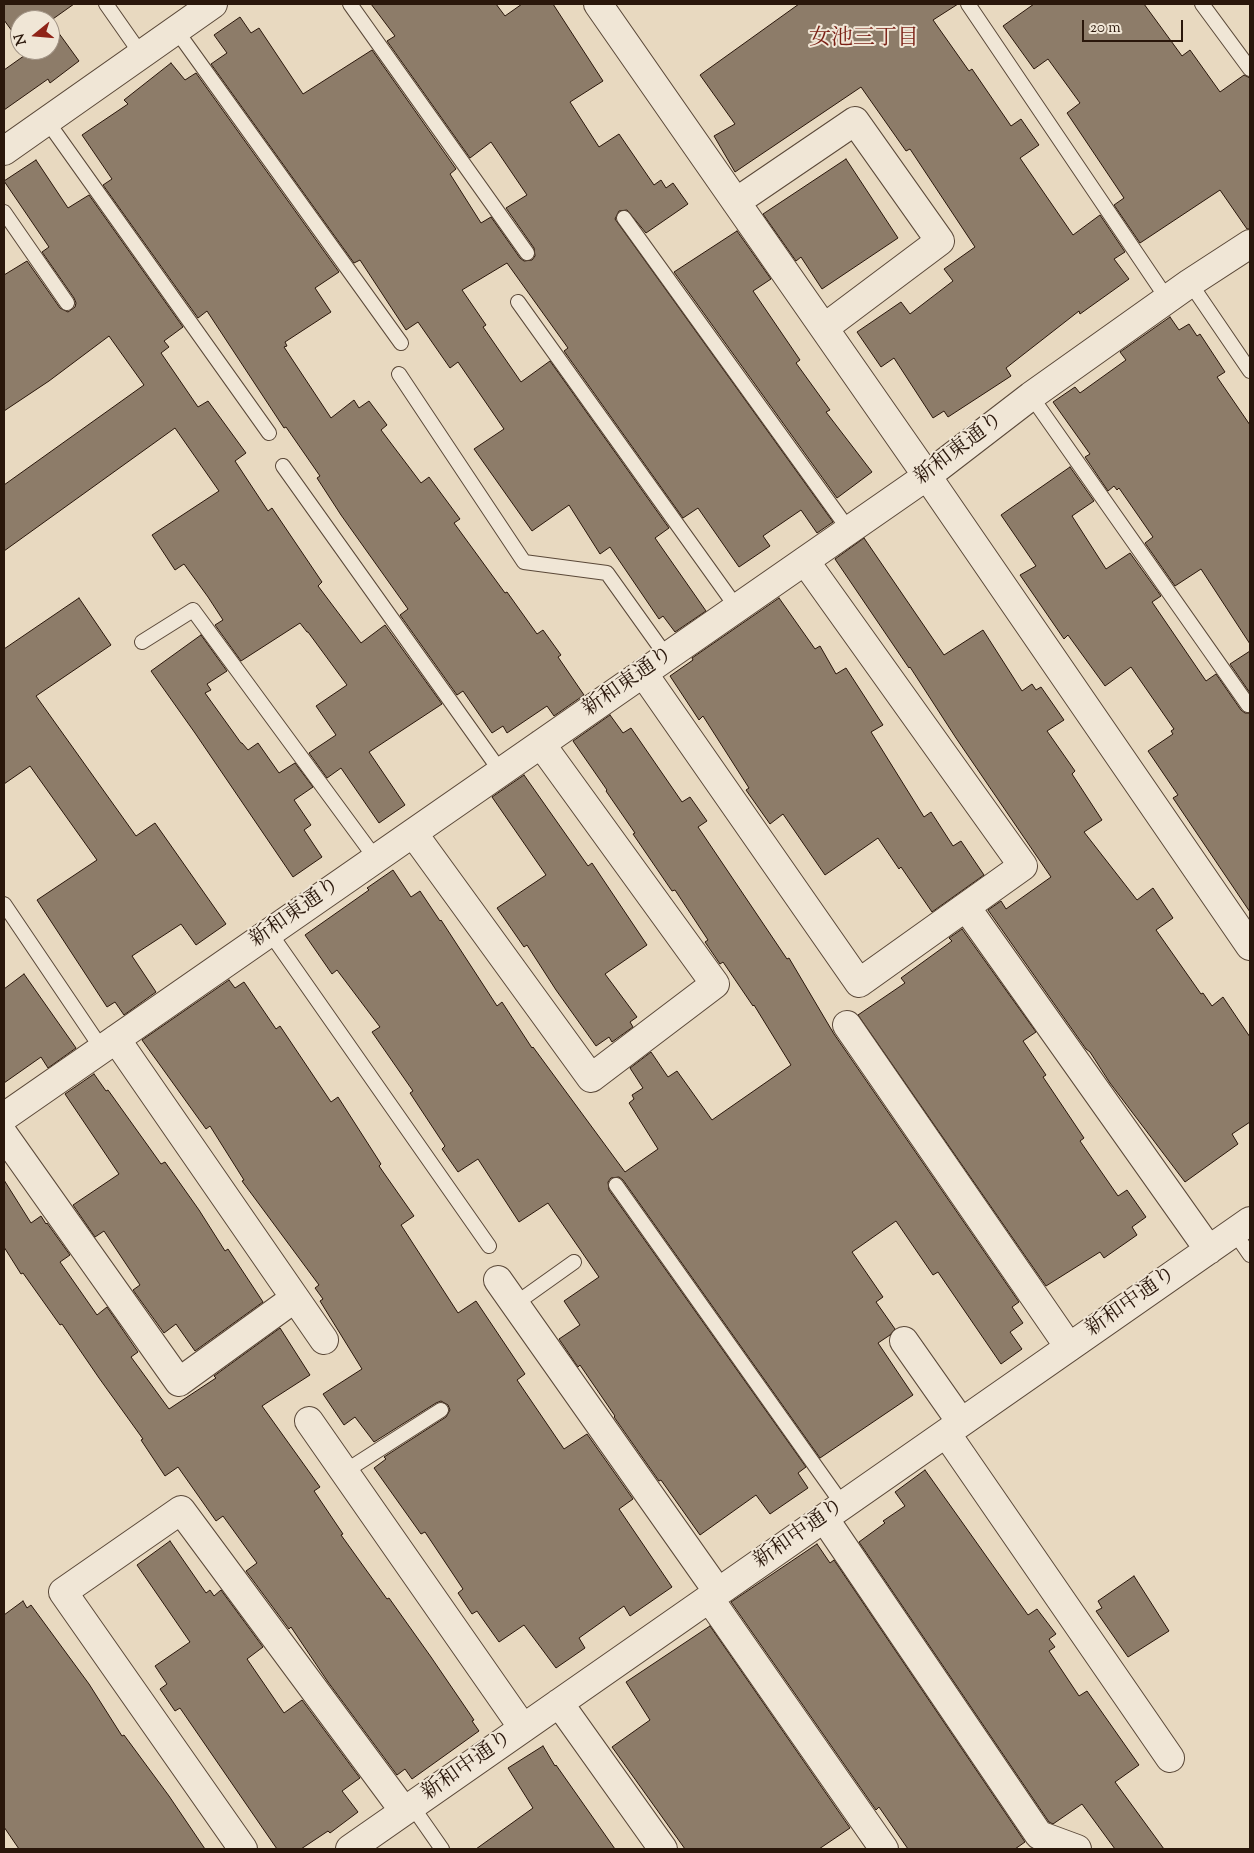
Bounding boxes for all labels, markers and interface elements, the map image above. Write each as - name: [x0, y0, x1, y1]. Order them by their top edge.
- north arrow: [10, 10, 60, 60]
- scale bar: [1084, 10, 1185, 42]
- text: 20 m: [1090, 18, 1121, 39]
- district label: 女池三丁目: [809, 27, 919, 53]
- text: N: [10, 31, 33, 47]
- street label: 新和東通り: [910, 408, 1010, 492]
- street label: 新和東通り: [579, 643, 679, 723]
- street label: 新和東通り: [246, 874, 346, 954]
- street label: 新和中通り: [1082, 1263, 1182, 1343]
- street label: 新和中通り: [750, 1495, 850, 1575]
- street label: 新和中通り: [418, 1727, 518, 1807]

